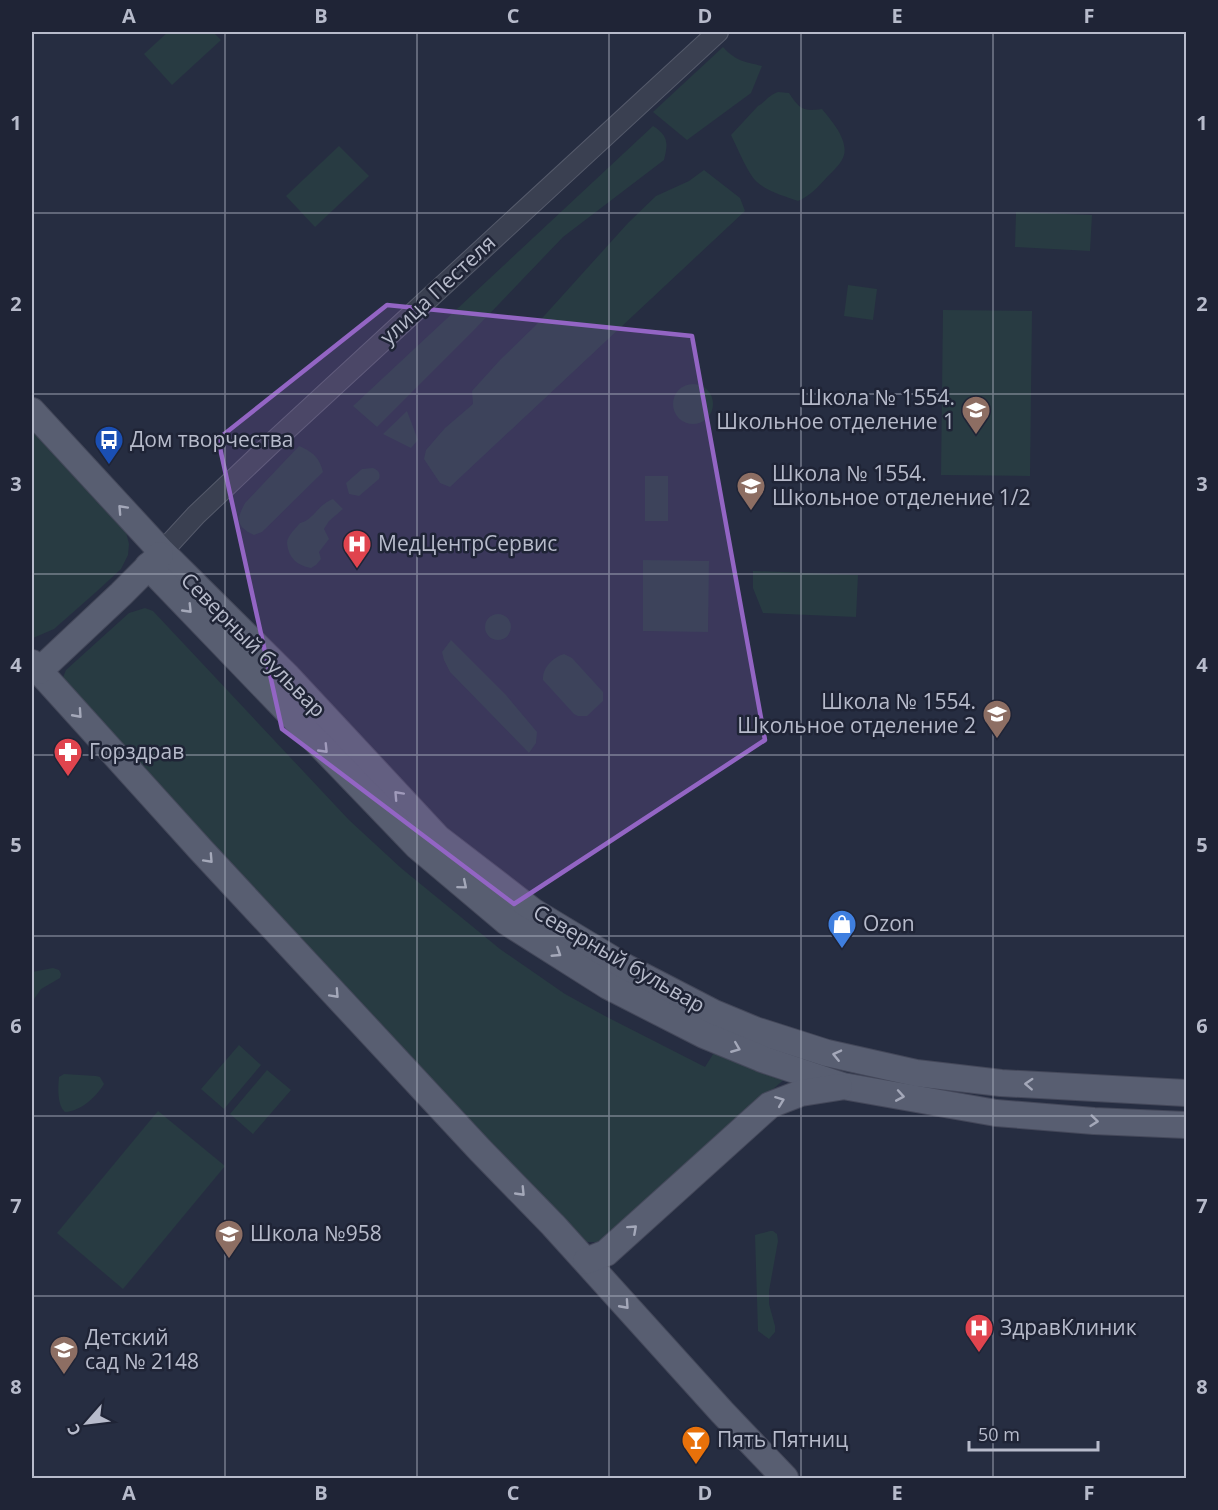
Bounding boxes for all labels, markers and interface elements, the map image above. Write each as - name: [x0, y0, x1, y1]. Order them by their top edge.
- text: A: [122, 2, 136, 29]
- text: B: [314, 2, 328, 29]
- text: C: [507, 2, 520, 29]
- text: D: [698, 2, 712, 29]
- text: E: [891, 2, 903, 29]
- text: F: [1084, 2, 1094, 29]
- text: 1: [10, 109, 22, 136]
- text: 1: [1196, 109, 1208, 136]
- street label: улица Пестеля: [373, 228, 501, 350]
- text: 2: [10, 290, 22, 317]
- text: 2: [1196, 290, 1208, 317]
- place label: Школа № 1554. Школьное отделение 1: [716, 383, 955, 435]
- school or university icon: Школа № 1554. Школьное отделение 1: [960, 394, 992, 436]
- bus stop icon: Дом творчества: [93, 424, 125, 466]
- place label: Дом творчества: [130, 425, 294, 453]
- place label: Школа № 1554. Школьное отделение 1/2: [772, 459, 1031, 511]
- text: 3: [10, 470, 22, 497]
- school or university icon: Школа № 1554. Школьное отделение 1/2: [735, 470, 767, 512]
- text: 3: [1196, 470, 1208, 497]
- one-way arrow: [118, 506, 129, 516]
- hospital icon: МедЦентрСервис: [341, 528, 373, 570]
- place label: МедЦентрСервис: [378, 529, 557, 557]
- street label: Северный бульвар: [175, 566, 332, 723]
- one-way arrow: [181, 602, 192, 613]
- text: 4: [10, 651, 22, 678]
- text: 4: [1196, 651, 1208, 678]
- place label: Школа № 1554. Школьное отделение 2: [737, 687, 976, 739]
- school or university icon: Школа № 1554. Школьное отделение 2: [981, 698, 1013, 740]
- one-way arrow: [71, 708, 82, 718]
- pharmacy icon: Горздрав: [52, 736, 84, 778]
- place label: Горздрав: [89, 737, 184, 765]
- one-way arrow: [316, 742, 327, 753]
- one-way arrow: [394, 791, 405, 801]
- text: 5: [10, 831, 22, 858]
- text: 5: [1196, 831, 1208, 858]
- one-way arrow: [202, 852, 213, 863]
- one-way arrow: [456, 878, 467, 889]
- street label: Северный бульвар: [529, 898, 710, 1019]
- shop icon: Ozon: [826, 908, 858, 950]
- place label: Ozon: [863, 909, 915, 937]
- one-way arrow: [551, 946, 561, 958]
- one-way arrow: [328, 987, 339, 998]
- text: 6: [10, 1012, 22, 1039]
- text: 6: [1196, 1012, 1208, 1039]
- one-way arrow: [730, 1041, 741, 1053]
- one-way arrow: [832, 1050, 842, 1063]
- one-way arrow: [1025, 1078, 1034, 1091]
- one-way arrow: [895, 1089, 905, 1102]
- one-way arrow: [774, 1096, 785, 1108]
- one-way arrow: [1089, 1114, 1098, 1127]
- one-way arrow: [514, 1186, 525, 1196]
- text: 7: [10, 1192, 22, 1219]
- text: 7: [1196, 1192, 1208, 1219]
- school or university icon: Школа №958: [213, 1218, 245, 1260]
- place label: Школа №958: [250, 1219, 382, 1247]
- one-way arrow: [626, 1225, 637, 1236]
- one-way arrow: [618, 1298, 629, 1309]
- hospital icon: ЗдравКлиник: [963, 1312, 995, 1354]
- place label: ЗдравКлиник: [1000, 1313, 1137, 1341]
- place label: Детский сад № 2148: [85, 1323, 199, 1375]
- school or university icon: Детский сад № 2148: [48, 1334, 80, 1376]
- text: 8: [10, 1373, 22, 1400]
- text: 8: [1196, 1373, 1208, 1400]
- north arrow: [57, 1393, 117, 1453]
- scale bar: [969, 1414, 1098, 1452]
- text: С: [62, 1420, 86, 1440]
- text: 50 m: [978, 1422, 1020, 1446]
- bar icon: Пять Пятниц: [680, 1424, 712, 1466]
- place label: Пять Пятниц: [717, 1425, 848, 1453]
- text: A: [122, 1479, 136, 1506]
- text: B: [314, 1479, 328, 1506]
- text: C: [507, 1479, 520, 1506]
- text: D: [698, 1479, 712, 1506]
- text: E: [891, 1479, 903, 1506]
- text: F: [1084, 1479, 1094, 1506]

